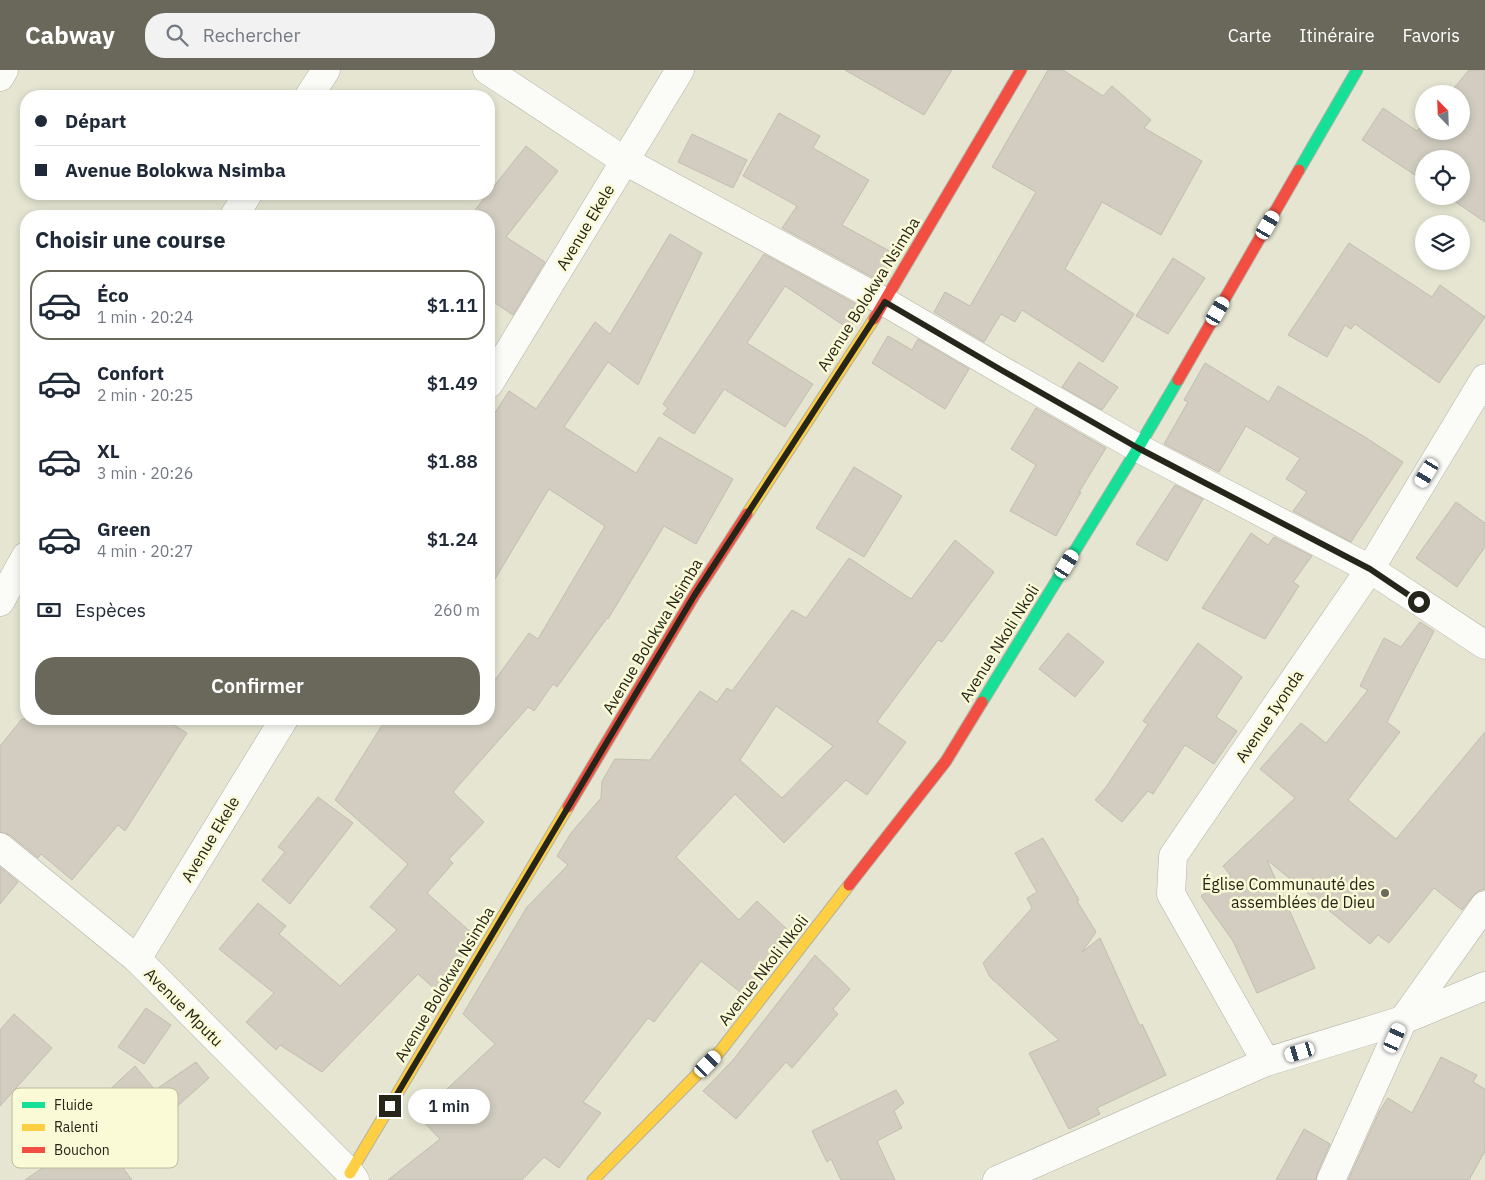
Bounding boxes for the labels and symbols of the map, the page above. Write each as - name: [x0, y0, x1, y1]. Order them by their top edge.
- north arrow: [1415, 85, 1470, 140]
- street label: Avenue Ekele: [552, 180, 619, 274]
- car: [1254, 208, 1281, 242]
- street label: Avenue Bolokwa Nsimba: [812, 213, 924, 375]
- car: [1204, 294, 1231, 328]
- car: [1412, 456, 1441, 490]
- car: [1052, 547, 1081, 581]
- street label: Avenue Bolokwa Nsimba: [598, 554, 707, 717]
- street label: Avenue Nkoli Nkoli: [955, 581, 1043, 705]
- route start: [1408, 591, 1430, 613]
- street label: Avenue Iyonda: [1231, 666, 1308, 766]
- street label: Avenue Ekele: [177, 792, 244, 886]
- place label: Église Communauté des assemblées de Dieu: [1202, 873, 1375, 912]
- marker: Église Communauté des assemblées de Dieu: [1379, 887, 1391, 899]
- street label: Avenue Bolokwa Nsimba: [390, 902, 499, 1065]
- street label: Avenue Nkoli Nkoli: [714, 911, 812, 1029]
- street label: Avenue Mputu: [140, 963, 228, 1051]
- car: [1382, 1021, 1407, 1055]
- car: [1283, 1040, 1316, 1064]
- car: [692, 1048, 723, 1080]
- legend: [12, 1088, 178, 1168]
- callout: 1 min: [408, 1088, 490, 1124]
- route end: [379, 1095, 401, 1117]
- text: Fluide: [54, 1096, 93, 1114]
- text: Ralenti: [54, 1118, 98, 1136]
- text: Bouchon: [54, 1141, 110, 1159]

